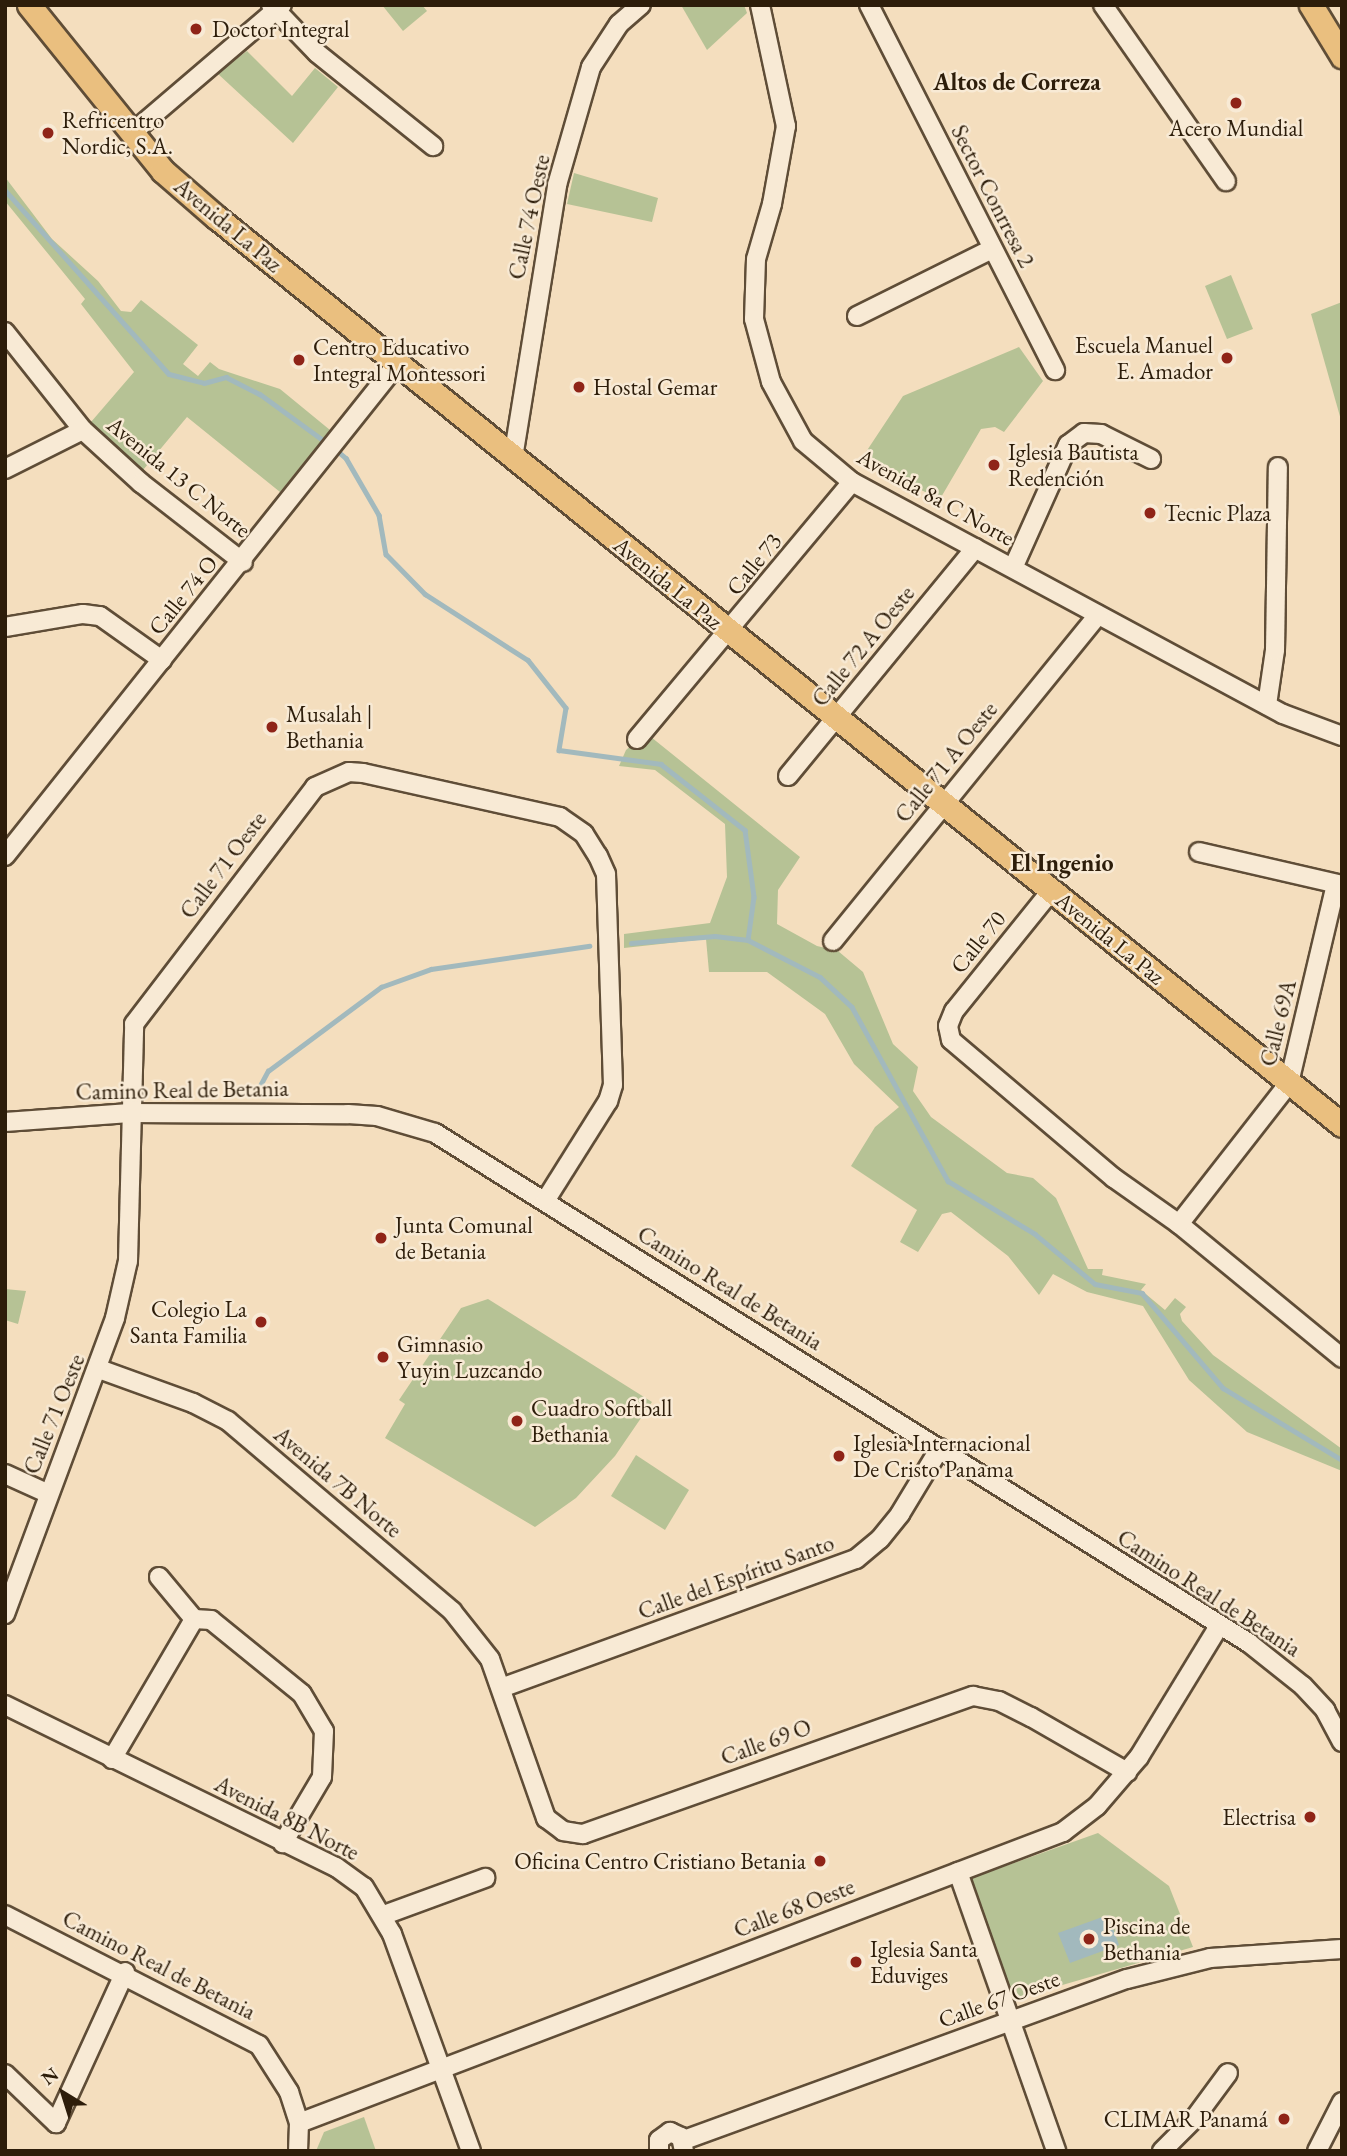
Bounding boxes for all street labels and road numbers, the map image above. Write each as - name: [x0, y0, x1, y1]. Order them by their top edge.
- street label: Sector Conrresa 2: [945, 120, 1041, 272]
- street label: Calle 74 Oeste: [502, 152, 556, 282]
- street label: Avenida La Paz: [169, 172, 287, 278]
- street label: Avenida 13 C Norte: [102, 411, 256, 543]
- street label: Avenida 8a C Norte: [853, 442, 1019, 552]
- street label: Calle 73: [721, 527, 787, 601]
- street label: Avenida La Paz: [608, 531, 728, 635]
- street label: Calle 74 O: [143, 550, 223, 640]
- street label: Calle 72 A Oeste: [806, 580, 920, 712]
- street label: Calle 71 A Oeste: [889, 696, 1003, 828]
- street label: Calle 71 Oeste: [174, 806, 272, 924]
- street label: Avenida La Paz: [1050, 886, 1170, 990]
- street label: Calle 70: [945, 905, 1011, 979]
- street label: Calle 69A: [1254, 977, 1302, 1069]
- street label: Camino Real de Betania: [75, 1074, 289, 1106]
- street label: Camino Real de Betania: [632, 1220, 828, 1356]
- street label: Calle 71 Oeste: [17, 1350, 91, 1478]
- street label: Avenida 7B Norte: [268, 1420, 408, 1544]
- street label: Camino Real de Betania: [1112, 1523, 1306, 1663]
- street label: Calle del Espíritu Santo: [634, 1529, 838, 1625]
- street label: Calle 69 O: [717, 1713, 815, 1771]
- street label: Avenida 8B Norte: [210, 1770, 364, 1866]
- street label: Calle 68 Oeste: [730, 1872, 858, 1944]
- street label: Camino Real de Betania: [58, 1904, 260, 2026]
- street label: Calle 67 Oeste: [935, 1964, 1063, 2034]

